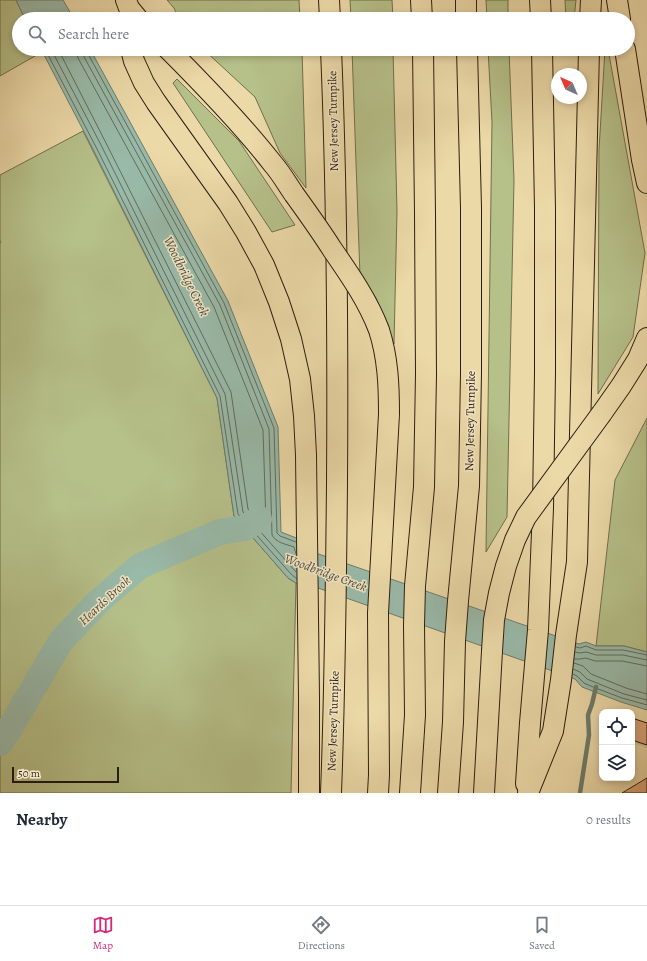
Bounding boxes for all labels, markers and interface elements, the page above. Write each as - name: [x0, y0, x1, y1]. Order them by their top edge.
- search box: [12, 12, 635, 56]
- icon: search: [26, 23, 48, 45]
- text: Search here: [58, 24, 129, 44]
- north arrow: [551, 68, 587, 104]
- street label: New Jersey Turnpike: [324, 71, 342, 171]
- water label: Woodbridge Creek: [160, 234, 213, 319]
- street label: New Jersey Turnpike: [461, 371, 479, 471]
- water label: Woodbridge Creek: [282, 550, 370, 595]
- water label: Heards Brook: [75, 572, 134, 629]
- street label: New Jersey Turnpike: [323, 670, 343, 772]
- map controls: [599, 709, 635, 781]
- button: locate: [599, 709, 635, 745]
- button: layers: [599, 745, 635, 781]
- scale bar: [12, 765, 119, 784]
- text: 50 m: [18, 766, 40, 781]
- text: Nearby: [16, 808, 67, 831]
- text: 0 results: [586, 811, 631, 828]
- tab: Map: [92, 914, 114, 953]
- tab: Directions: [298, 914, 345, 953]
- tab: Saved: [529, 914, 555, 953]

